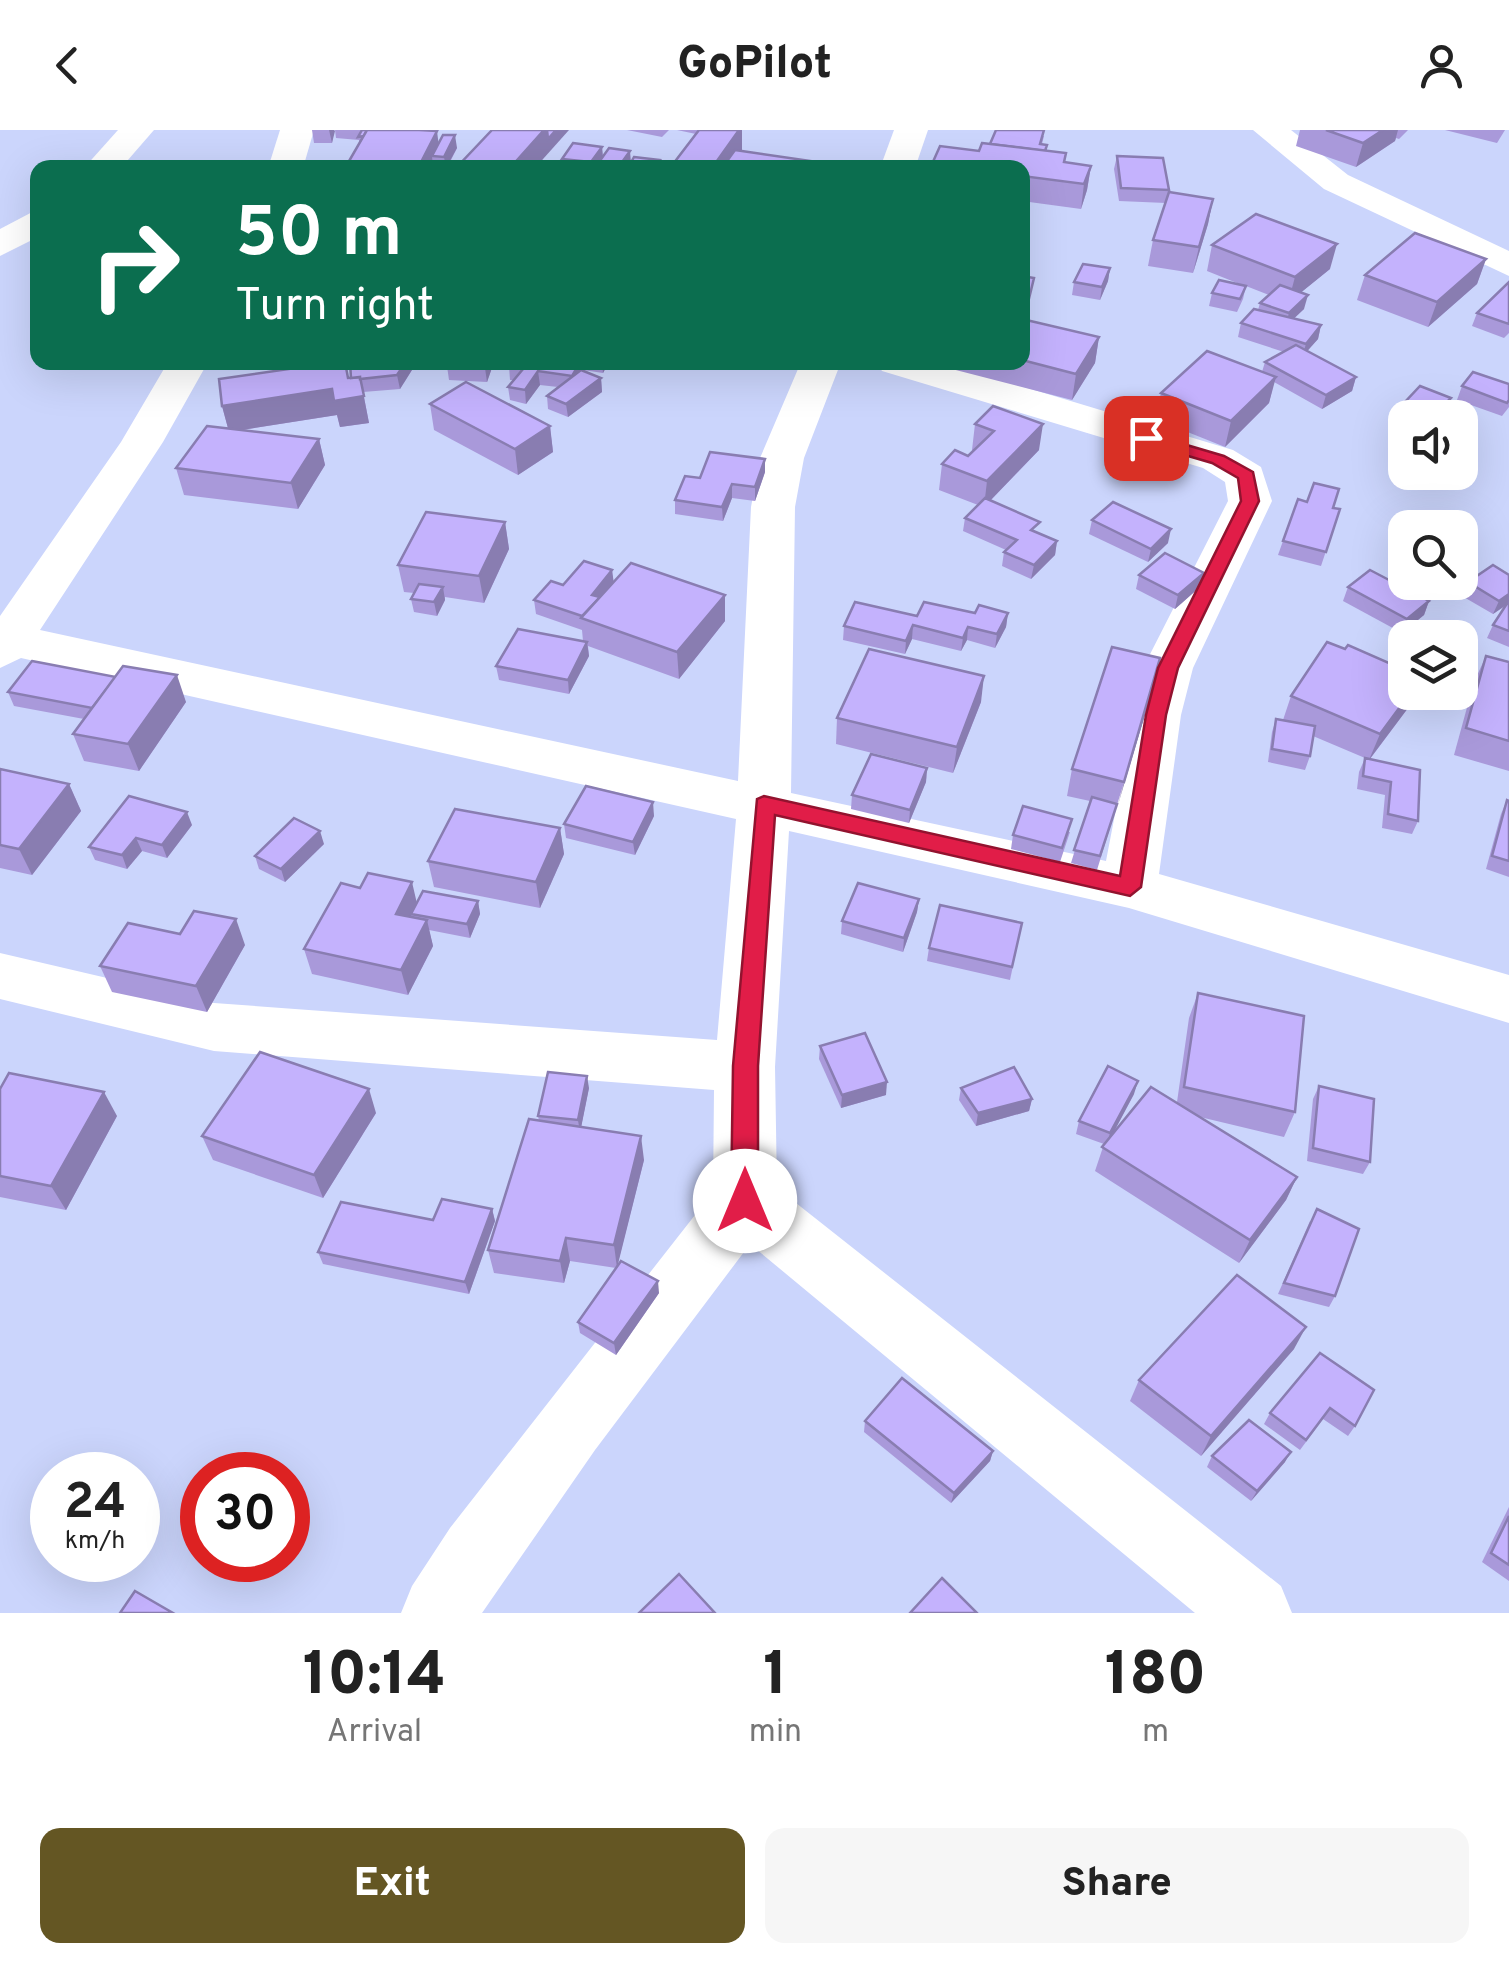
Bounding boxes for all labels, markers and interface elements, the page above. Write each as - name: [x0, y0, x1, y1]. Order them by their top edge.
- text: GoPilot: [677, 37, 832, 94]
- icon: back: [40, 38, 95, 93]
- icon: person: [1414, 38, 1469, 93]
- text: 50 m: [235, 192, 402, 281]
- icon: right: [70, 200, 200, 330]
- text: Turn right: [235, 279, 434, 336]
- pin: [1104, 396, 1189, 481]
- map controls: [1388, 400, 1478, 710]
- button: sound: [1388, 400, 1478, 490]
- icon: arrive: [1119, 411, 1174, 466]
- button: search: [1388, 510, 1478, 600]
- button: layers: [1388, 620, 1478, 710]
- position arrow: [693, 1149, 797, 1253]
- speed limit sign: 30: [180, 1452, 310, 1582]
- text: 24: [64, 1473, 126, 1536]
- text: km/h: [65, 1526, 125, 1558]
- text: 10:14: [303, 1640, 446, 1716]
- text: 1: [763, 1640, 788, 1716]
- text: 180: [1105, 1640, 1206, 1716]
- text: Arrival: [327, 1713, 422, 1753]
- text: min: [749, 1713, 802, 1753]
- text: m: [1142, 1713, 1169, 1753]
- button: Exit: [40, 1828, 745, 1943]
- button: Share: [765, 1828, 1469, 1943]

